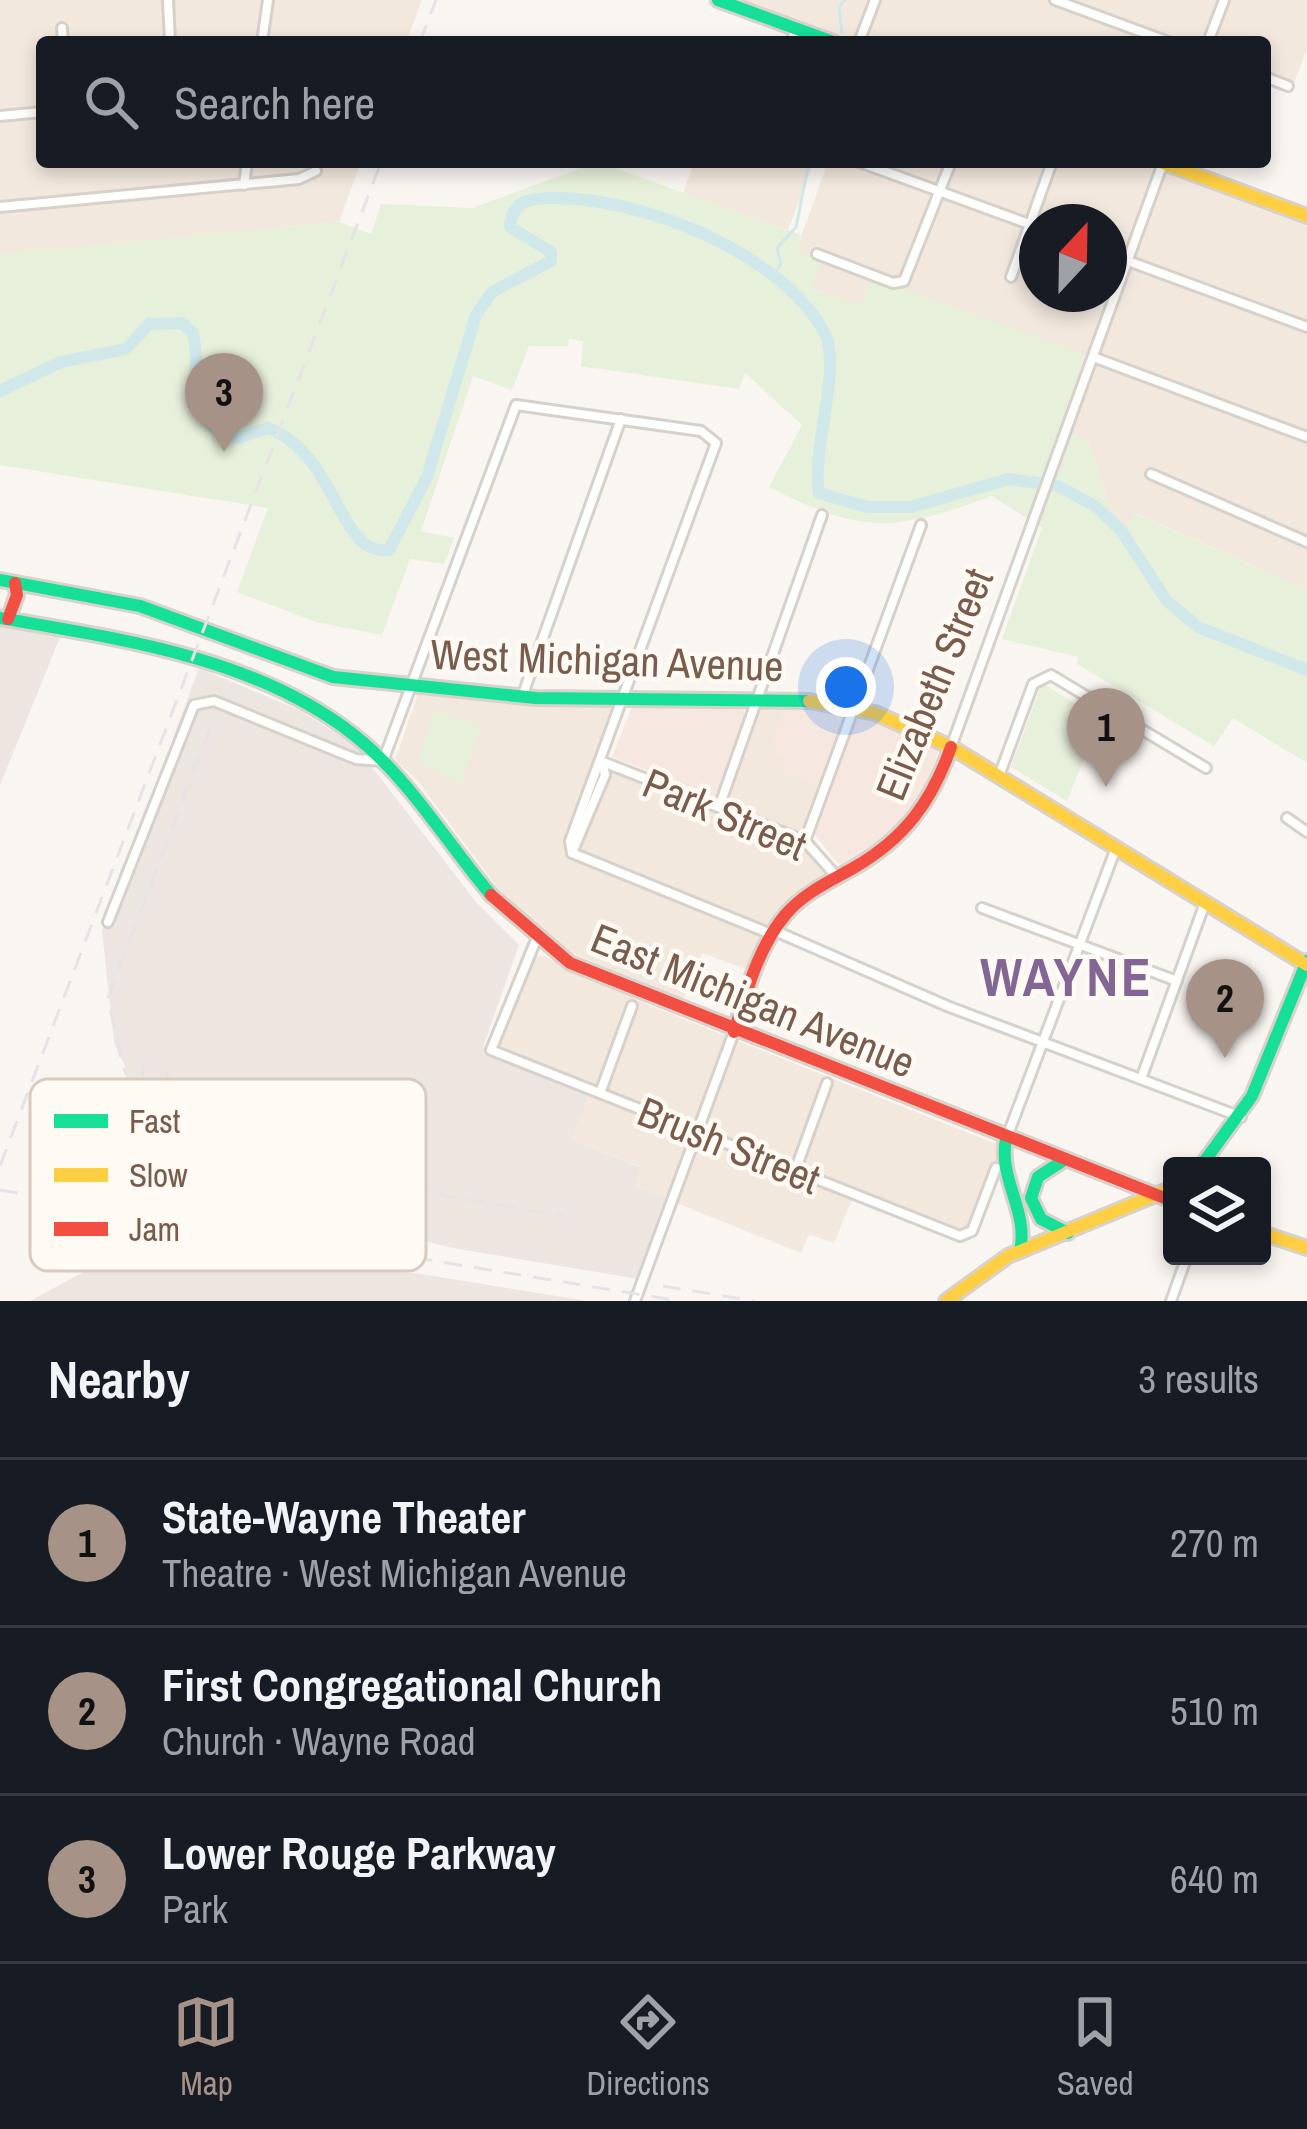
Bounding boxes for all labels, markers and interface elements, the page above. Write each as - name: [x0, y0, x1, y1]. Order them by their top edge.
- search box: [36, 36, 1271, 168]
- icon: search: [78, 69, 144, 135]
- text: Search here: [174, 72, 375, 133]
- north arrow: [1019, 204, 1127, 312]
- pin: 3: [185, 353, 263, 452]
- street label: Elizabeth Street: [862, 560, 1006, 808]
- street label: West Michigan Avenue: [430, 626, 784, 694]
- your location: [816, 657, 876, 717]
- pin: 1: [1067, 688, 1145, 787]
- street label: Park Street: [635, 755, 815, 873]
- street label: East Michigan Avenue: [583, 910, 923, 1090]
- district label: WAYNE: [980, 940, 1154, 1013]
- pin: 2: [1186, 959, 1264, 1058]
- legend: [30, 1079, 426, 1271]
- street label: Brush Street: [630, 1083, 828, 1207]
- text: Fast: [129, 1099, 180, 1143]
- text: Slow: [129, 1153, 188, 1197]
- map controls: [1163, 1157, 1271, 1265]
- button: layers: [1163, 1157, 1271, 1265]
- text: Jam: [129, 1207, 180, 1251]
- text: Nearby: [48, 1345, 190, 1414]
- text: 3 results: [1138, 1353, 1259, 1405]
- text: State-Wayne Theater: [162, 1486, 526, 1547]
- text: 1: [78, 1517, 96, 1569]
- text: 270 m: [1170, 1517, 1259, 1569]
- text: Theatre · West Michigan Avenue: [162, 1547, 627, 1599]
- text: First Congregational Church: [162, 1654, 662, 1715]
- text: 2: [78, 1685, 96, 1737]
- text: 510 m: [1170, 1685, 1259, 1737]
- text: Church · Wayne Road: [162, 1715, 475, 1767]
- text: Lower Rouge Parkway: [162, 1822, 556, 1883]
- text: 3: [78, 1853, 96, 1905]
- text: 640 m: [1170, 1853, 1259, 1905]
- text: Park: [162, 1883, 228, 1935]
- tab: Map: [173, 1989, 239, 2105]
- tab: Directions: [586, 1989, 710, 2105]
- tab: Saved: [1057, 1989, 1133, 2105]

